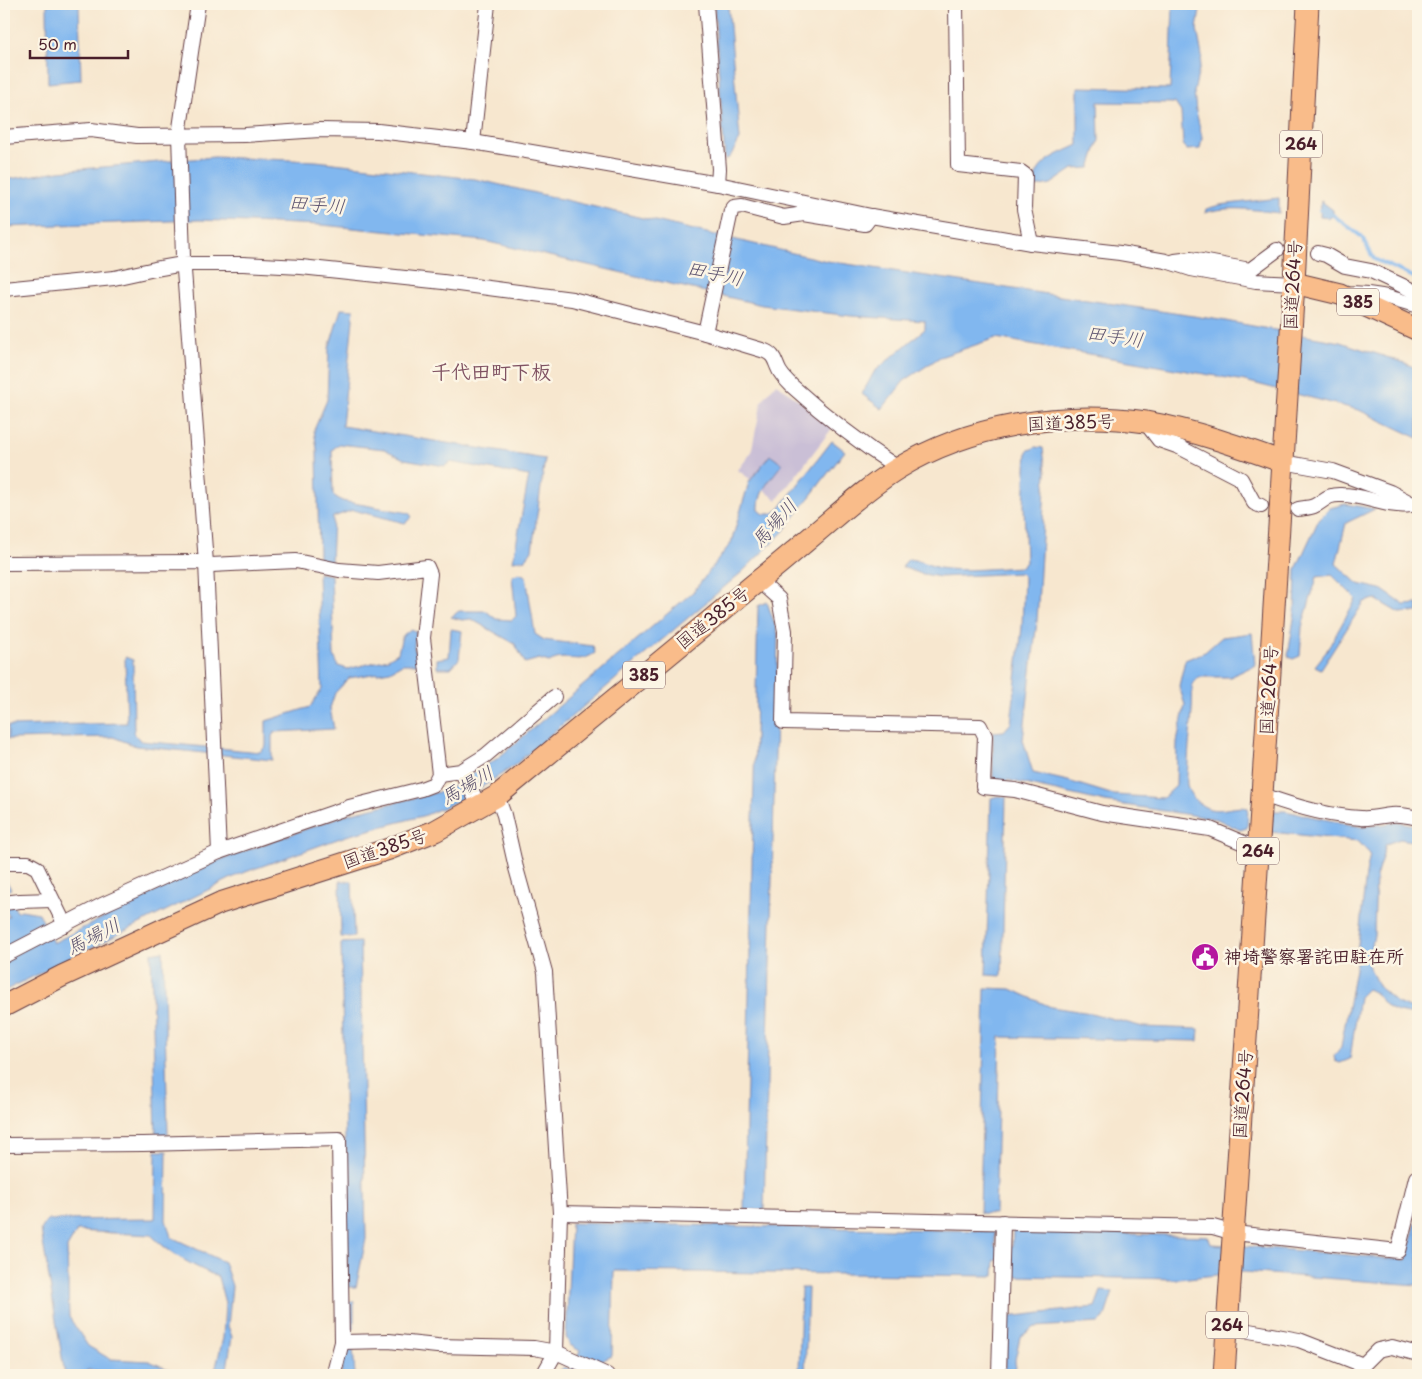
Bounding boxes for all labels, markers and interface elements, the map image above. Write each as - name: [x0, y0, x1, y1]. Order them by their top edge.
- scale bar: [30, 28, 128, 60]
- text: 50 m: [38, 32, 77, 55]
- road number: 264: [1280, 130, 1322, 158]
- water label: 田手川: [287, 187, 347, 219]
- street label: 国道264号: [1276, 239, 1307, 331]
- water label: 田手川: [684, 252, 746, 292]
- road number: 385: [1337, 288, 1379, 316]
- water label: 田手川: [1085, 317, 1145, 353]
- district label: 千代田町下板: [431, 356, 551, 386]
- street label: 国道385号: [1026, 406, 1115, 437]
- water label: 馬場川: [744, 492, 803, 553]
- street label: 国道385号: [669, 579, 755, 655]
- street label: 国道264号: [1252, 644, 1283, 736]
- road number: 385: [623, 662, 665, 688]
- water label: 馬場川: [435, 758, 498, 811]
- street label: 国道385号: [338, 820, 431, 875]
- road number: 264: [1237, 838, 1279, 864]
- water label: 馬場川: [61, 910, 124, 961]
- public building icon: 神埼警察署詫田駐在所: [1190, 942, 1220, 972]
- place label: 神埼警察署詫田駐在所: [1224, 942, 1404, 969]
- street label: 国道264号: [1225, 1048, 1258, 1140]
- road number: 264: [1206, 1312, 1248, 1338]

